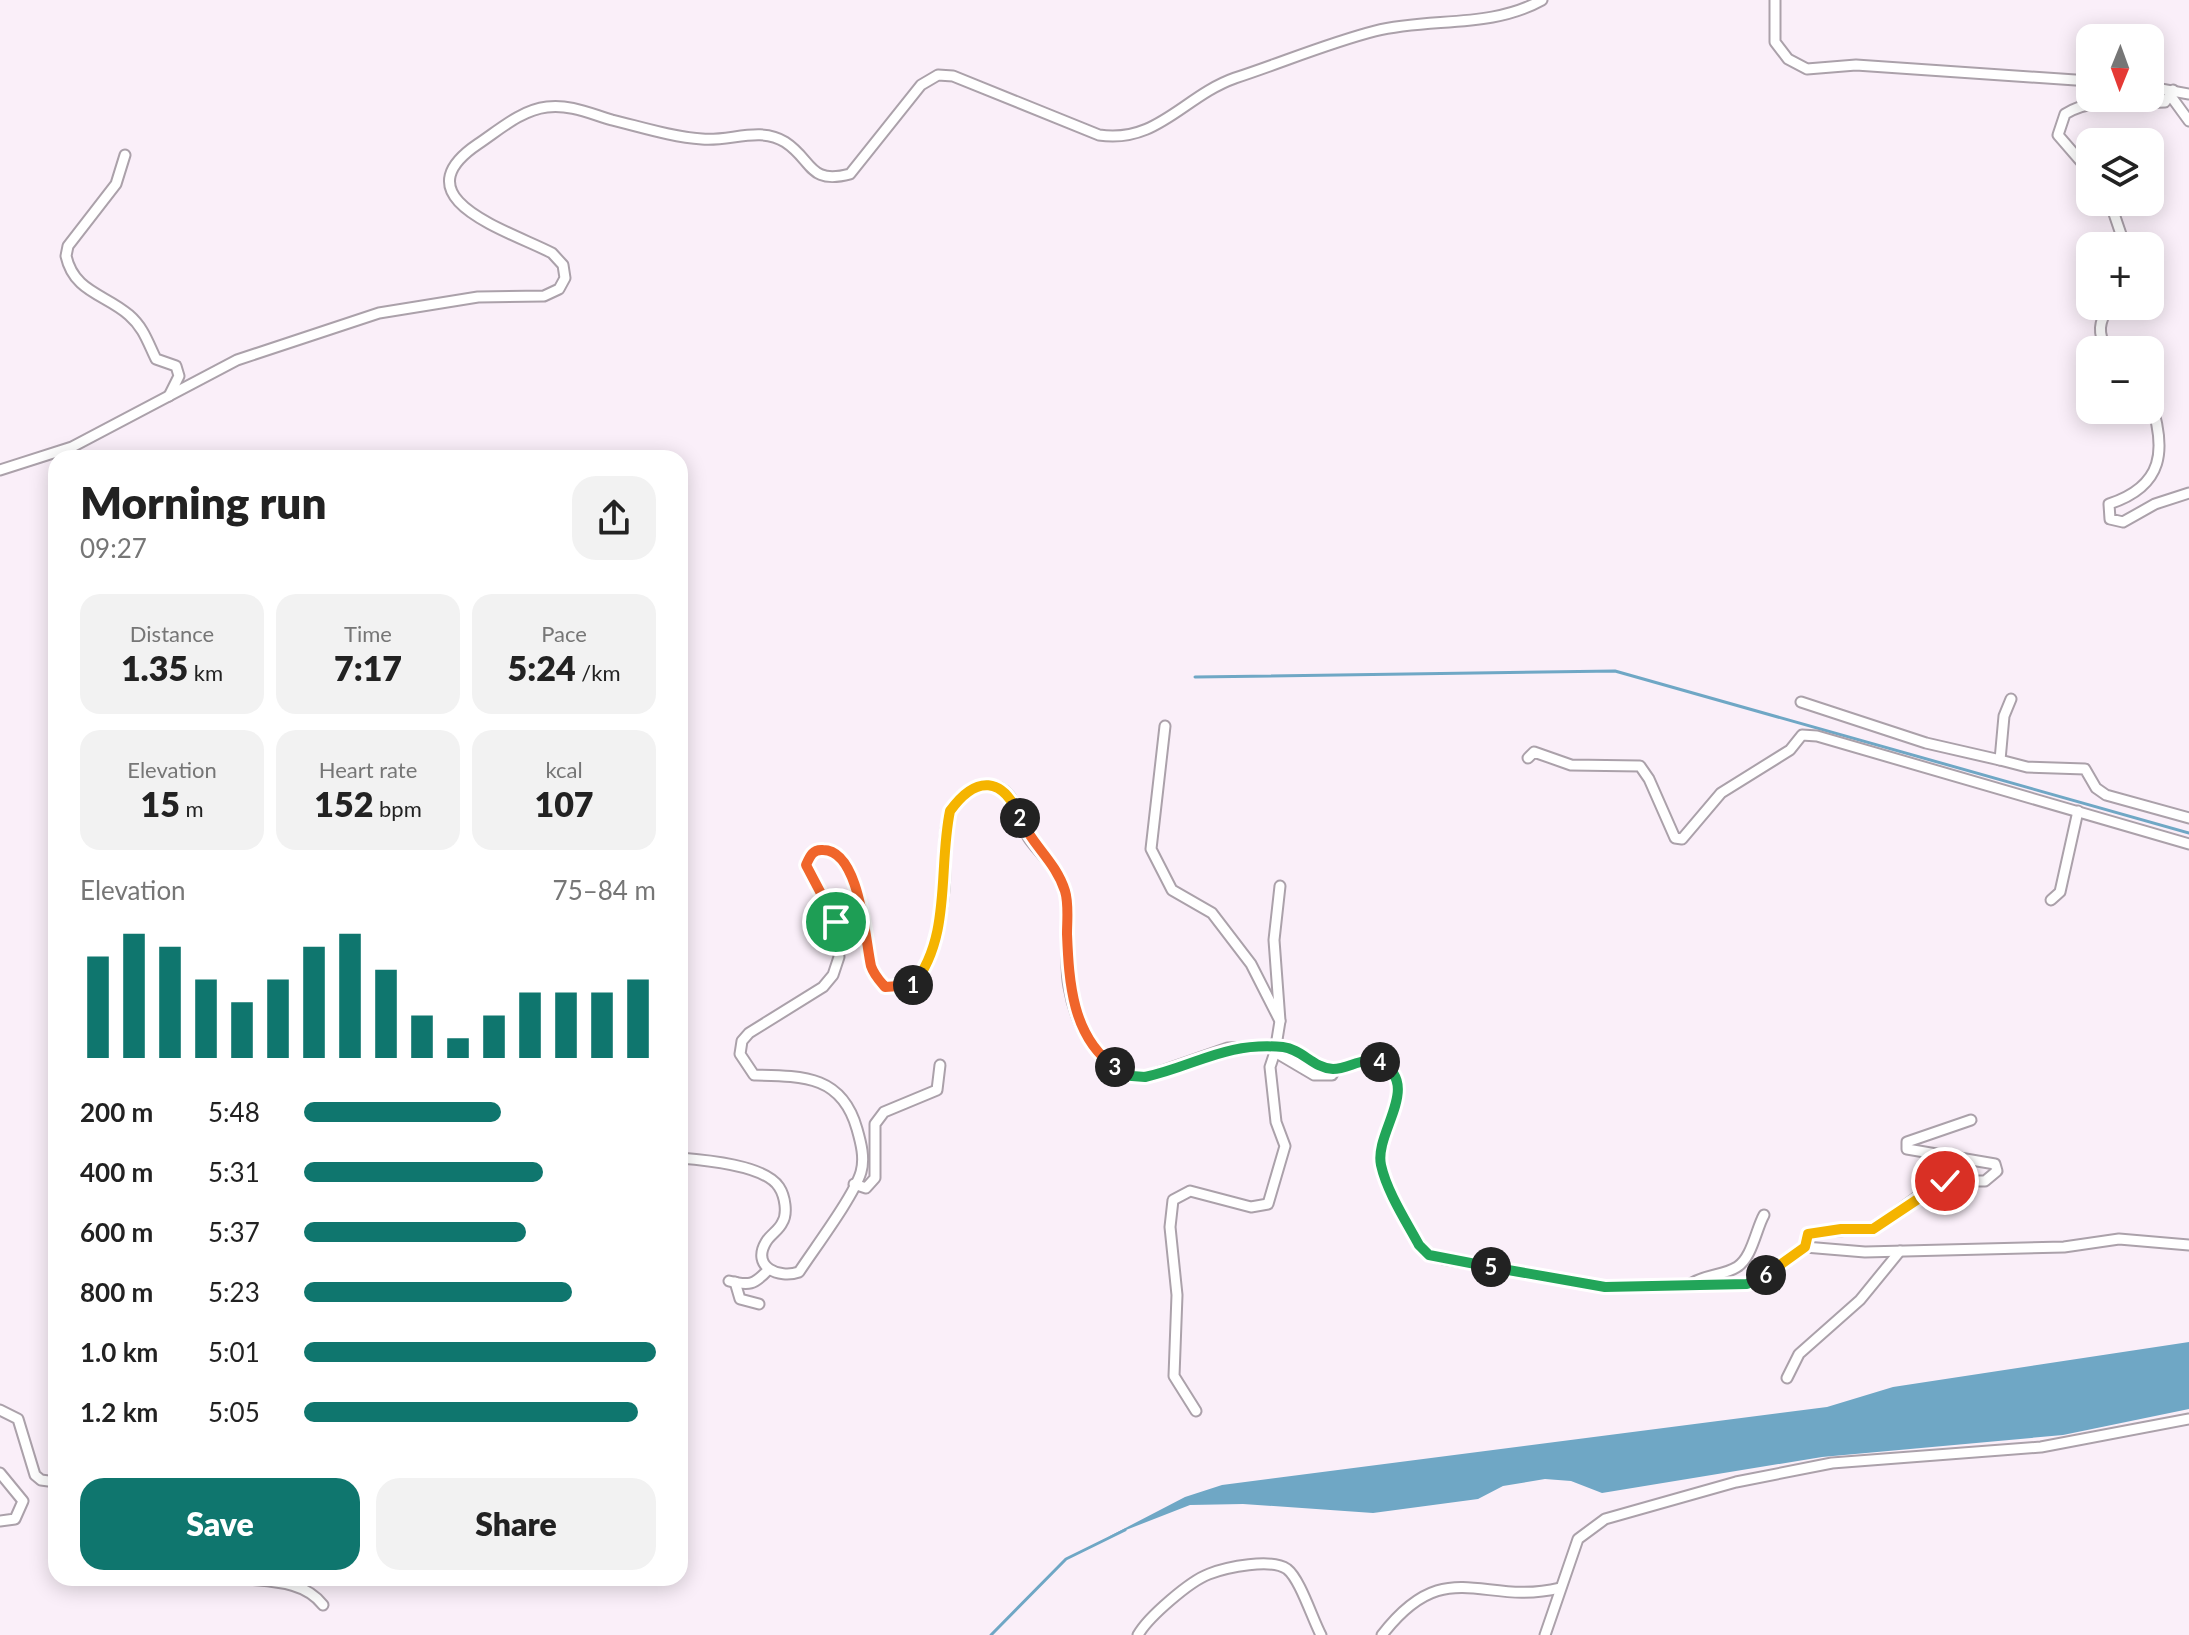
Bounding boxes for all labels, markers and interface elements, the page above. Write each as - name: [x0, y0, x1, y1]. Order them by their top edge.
- north arrow: [2076, 24, 2164, 112]
- map controls: [2076, 24, 2164, 424]
- button: layers: [2076, 128, 2164, 216]
- button: +: [2076, 232, 2164, 320]
- button: −: [2076, 336, 2164, 424]
- text: Morning run: [80, 476, 327, 528]
- button: share: [572, 476, 656, 560]
- text: 09:27: [80, 532, 147, 564]
- text: Distance: [130, 620, 214, 647]
- text: Time: [344, 620, 392, 647]
- text: Pace: [541, 620, 587, 647]
- text: 1.35: [121, 647, 188, 688]
- text: 7:17: [334, 647, 402, 688]
- text: 5:24: [507, 647, 576, 688]
- text: km: [188, 659, 223, 686]
- text: /km: [576, 659, 621, 686]
- text: Elevation: [127, 756, 217, 783]
- text: Heart rate: [319, 756, 417, 783]
- text: kcal: [545, 756, 583, 783]
- text: 15: [140, 783, 180, 824]
- text: 152: [314, 783, 373, 824]
- text: 107: [534, 783, 594, 824]
- text: m: [180, 795, 204, 822]
- text: bpm: [373, 795, 422, 822]
- pin: 2: [1000, 798, 1040, 838]
- text: 2: [1014, 804, 1026, 831]
- text: Elevation: [80, 874, 186, 906]
- text: 75–84 m: [553, 874, 656, 906]
- pin: [802, 888, 870, 956]
- icon: arrive: [814, 900, 858, 944]
- pin: 1: [893, 965, 933, 1005]
- text: 1: [907, 971, 919, 998]
- pin: 4: [1360, 1042, 1400, 1082]
- pin: 3: [1095, 1047, 1135, 1087]
- text: 4: [1374, 1048, 1386, 1075]
- text: 3: [1109, 1053, 1121, 1080]
- text: 200 m: [80, 1096, 153, 1128]
- text: 5:48: [208, 1096, 260, 1128]
- pin: [1911, 1147, 1979, 1215]
- text: 400 m: [80, 1156, 153, 1188]
- text: 5:31: [208, 1156, 260, 1188]
- icon: check: [1923, 1159, 1967, 1203]
- text: 600 m: [80, 1216, 153, 1248]
- text: 5:37: [208, 1216, 260, 1248]
- pin: 5: [1471, 1247, 1511, 1287]
- text: 5: [1485, 1253, 1497, 1280]
- pin: 6: [1746, 1255, 1786, 1295]
- text: 6: [1760, 1261, 1772, 1288]
- text: 800 m: [80, 1276, 153, 1308]
- text: 5:23: [208, 1276, 260, 1308]
- text: 1.0 km: [80, 1336, 158, 1368]
- text: 5:01: [208, 1336, 260, 1368]
- text: 1.2 km: [80, 1396, 158, 1428]
- text: 5:05: [208, 1396, 260, 1428]
- button: Save: [80, 1478, 360, 1570]
- button: Share: [376, 1478, 656, 1570]

